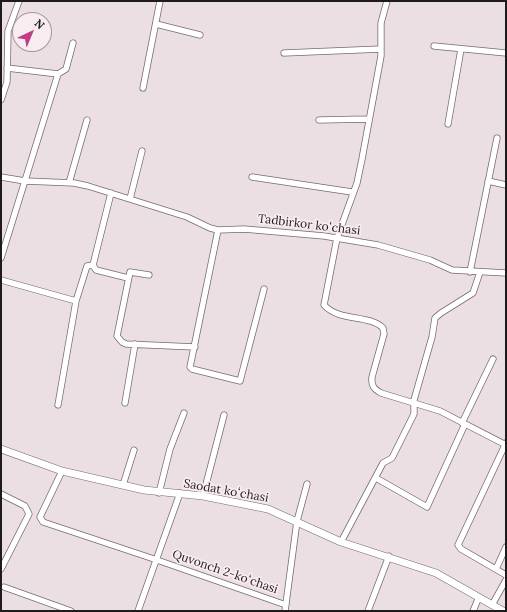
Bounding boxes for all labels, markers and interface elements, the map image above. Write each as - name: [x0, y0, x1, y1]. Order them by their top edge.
- north arrow: [12, 12, 52, 52]
- text: N: [32, 16, 48, 32]
- street label: Tadbirkor koʻchasi: [257, 212, 361, 238]
- street label: Saodat koʻchasi: [182, 476, 270, 506]
- street label: Quvonch 2-koʻchasi: [170, 547, 280, 597]

